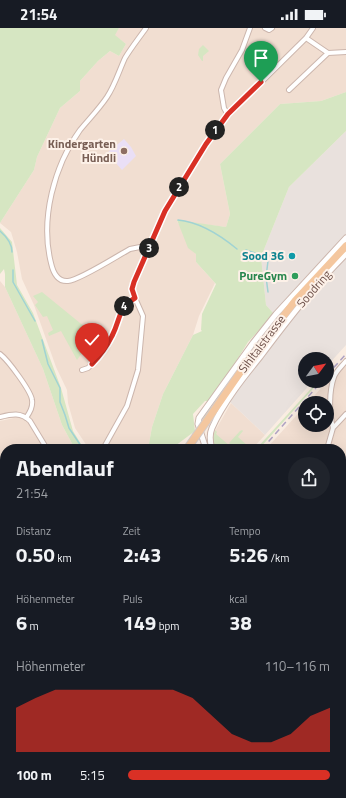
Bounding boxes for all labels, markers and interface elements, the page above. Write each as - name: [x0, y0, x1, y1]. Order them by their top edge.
- text: 21:54: [20, 3, 57, 26]
- pin: [244, 41, 278, 82]
- icon: arrive: [250, 47, 272, 69]
- pin: 1: [205, 120, 225, 140]
- text: 1: [212, 122, 218, 138]
- place label: Kindergarten Hündli: [48, 134, 116, 167]
- marker: Kindergarten Hündli: [119, 146, 129, 156]
- pin: 2: [169, 177, 189, 197]
- text: 2: [176, 179, 182, 195]
- pin: 3: [139, 238, 159, 258]
- text: 3: [146, 240, 152, 256]
- place label: Sood 36: [242, 246, 284, 265]
- marker: Sood 36: [287, 251, 297, 261]
- street label: Soodring: [292, 265, 336, 312]
- place label: PureGym: [239, 266, 287, 285]
- marker: PureGym: [290, 271, 300, 281]
- pin: 4: [114, 296, 134, 316]
- text: 4: [121, 298, 127, 314]
- street label: Sihltalstrasse: [233, 311, 290, 377]
- pin: [75, 323, 109, 364]
- icon: check: [81, 329, 103, 351]
- north arrow: [298, 352, 334, 388]
- map controls: [298, 352, 334, 432]
- button: locate: [298, 396, 334, 432]
- text: Abendlauf: [16, 451, 114, 485]
- button: share: [288, 457, 330, 499]
- text: 21:54: [16, 483, 48, 503]
- text: Distanz: [16, 523, 51, 539]
- text: Zeit: [123, 523, 140, 539]
- text: Tempo: [229, 523, 260, 539]
- text: 0.50: [16, 539, 55, 570]
- text: 2:43: [123, 539, 161, 570]
- text: 5:26: [229, 539, 268, 570]
- text: km: [55, 550, 72, 566]
- text: /km: [268, 550, 289, 566]
- text: Höhenmeter: [16, 591, 75, 607]
- text: Puls: [123, 591, 143, 607]
- text: kcal: [229, 591, 247, 607]
- text: 6: [16, 607, 27, 638]
- text: 149: [123, 607, 156, 638]
- text: 38: [229, 607, 252, 638]
- text: m: [27, 618, 39, 634]
- text: bpm: [156, 618, 179, 634]
- text: Höhenmeter: [16, 656, 85, 676]
- text: 110–116 m: [264, 656, 330, 676]
- text: 100 m: [16, 765, 52, 785]
- text: 5:15: [80, 765, 105, 785]

